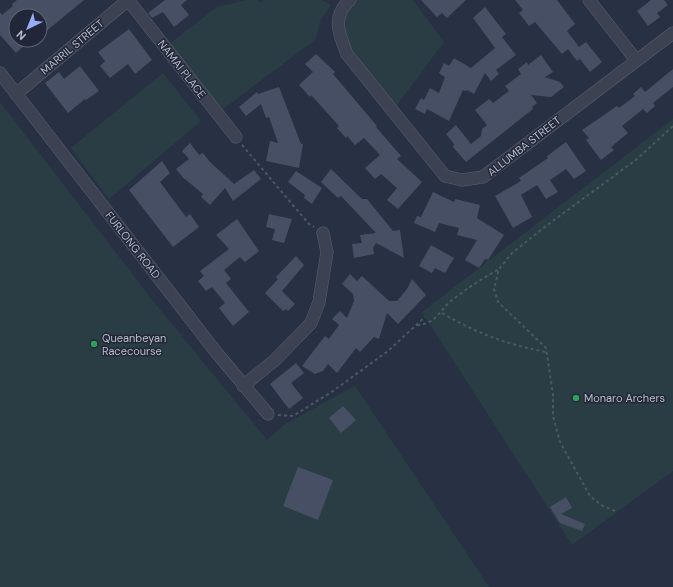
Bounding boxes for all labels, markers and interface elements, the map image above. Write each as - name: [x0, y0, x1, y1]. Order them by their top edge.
- north arrow: [8, 8, 48, 48]
- street label: MARRIL STREET: [37, 16, 107, 78]
- text: N: [13, 27, 29, 43]
- street label: NAMAI PLACE: [155, 37, 209, 101]
- street label: ALLUMBA STREET: [485, 113, 563, 179]
- street label: FURLONG ROAD: [102, 209, 164, 282]
- place label: Queanbeyan Racecourse: [102, 331, 166, 358]
- marker: Queanbeyan Racecourse: [89, 339, 99, 349]
- place label: Monaro Archers: [584, 391, 665, 405]
- marker: Monaro Archers: [571, 393, 581, 403]

